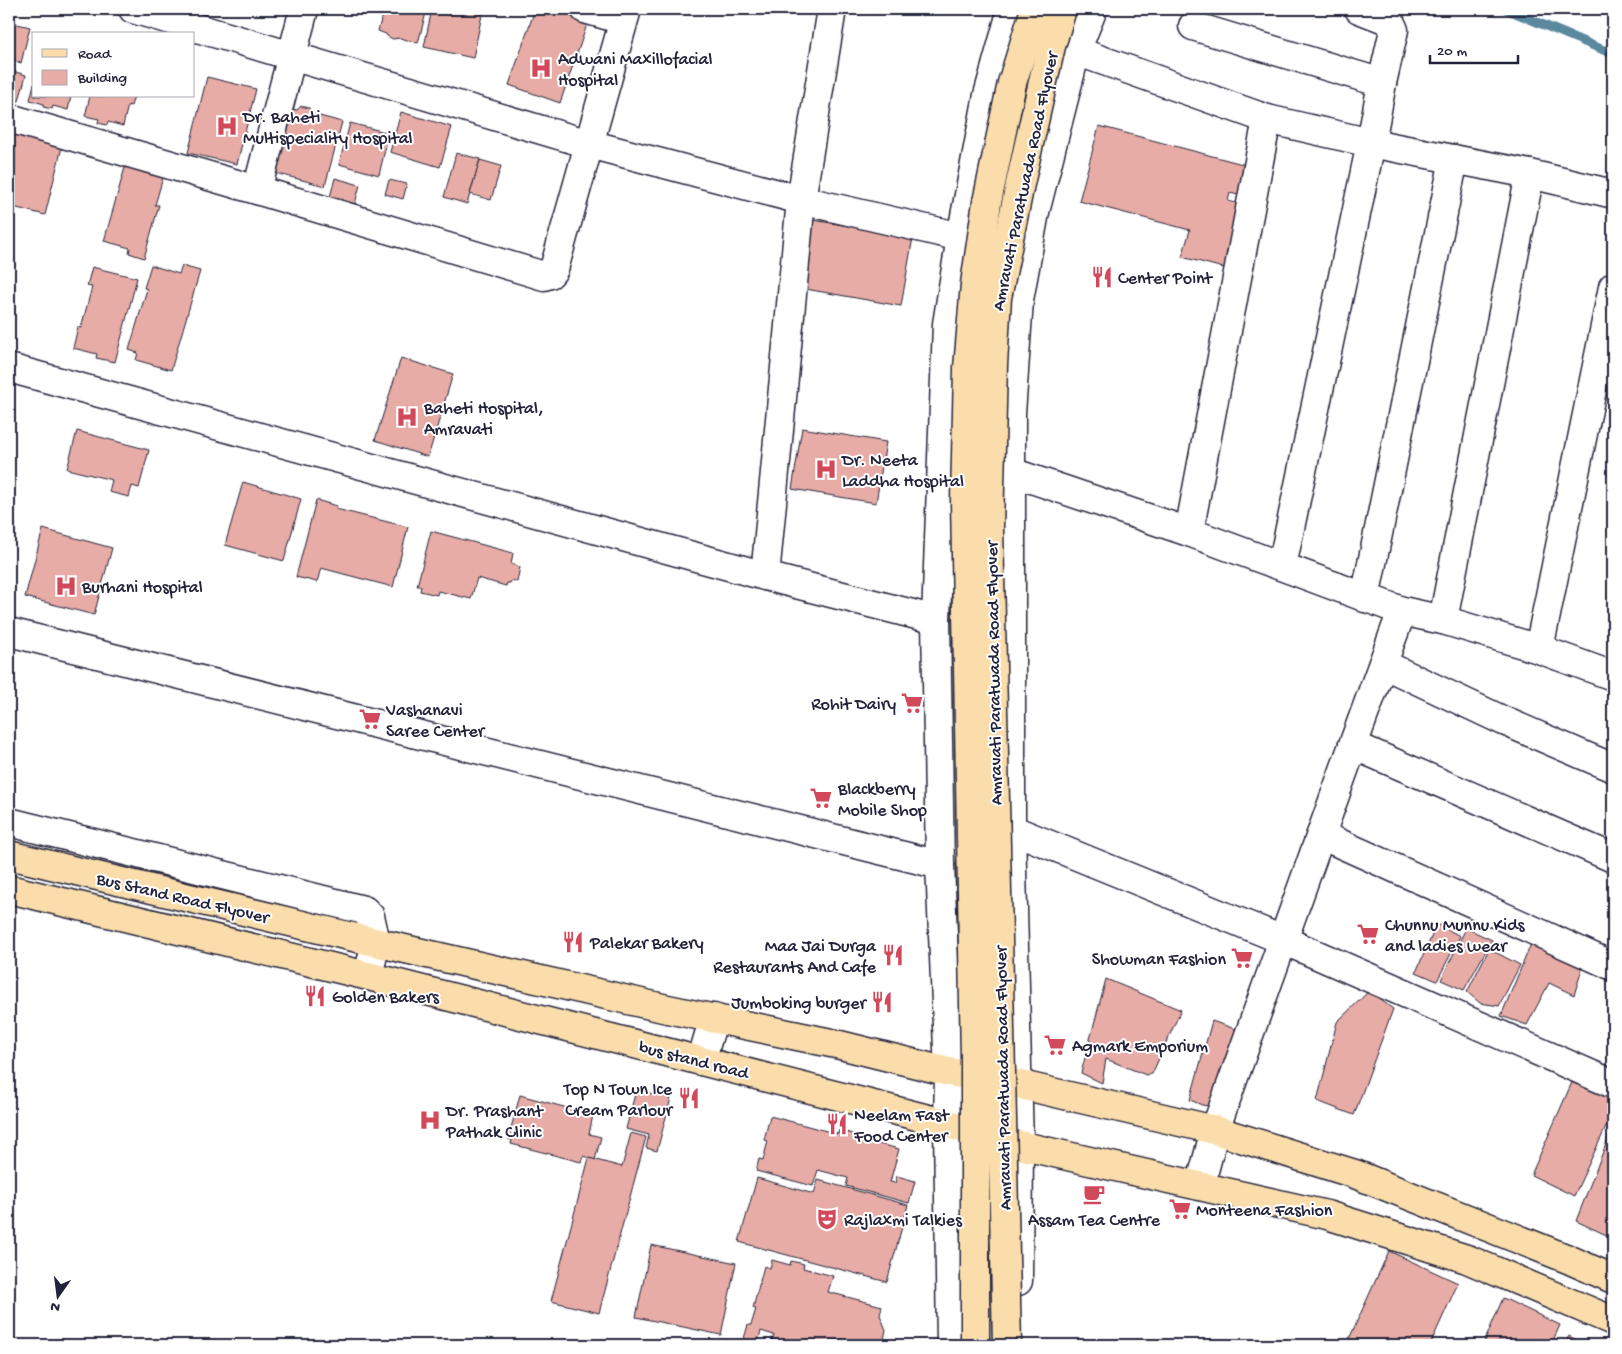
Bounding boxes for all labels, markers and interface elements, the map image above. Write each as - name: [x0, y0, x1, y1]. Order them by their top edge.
- legend: [32, 32, 195, 98]
- scale bar: [1430, 32, 1517, 64]
- text: 20 m: [1437, 43, 1467, 61]
- text: Road: [78, 46, 112, 64]
- street label: Amravati Paratwada Road Flyover: [989, 49, 1065, 313]
- place label: Adwani Maxillofacial Hospital: [558, 50, 712, 92]
- hospital icon: Adwani Maxillofacial Hospital: [528, 55, 554, 81]
- text: Building: [77, 70, 127, 88]
- place label: Dr. Baheti Multispeciality Hospital: [242, 108, 413, 150]
- hospital icon: Dr. Baheti Multispeciality Hospital: [214, 113, 240, 139]
- restaurant icon: Center Point: [1089, 264, 1115, 290]
- place label: Center Point: [1118, 269, 1214, 290]
- place label: Baheti Hospital, Amravati: [423, 399, 544, 441]
- hospital icon: Baheti Hospital, Amravati: [394, 404, 420, 430]
- place label: Dr. Neeta Laddha Hospital: [841, 451, 964, 493]
- hospital icon: Dr. Neeta Laddha Hospital: [813, 456, 839, 482]
- street label: Amravati Paratwada Road Flyover: [983, 539, 1008, 805]
- hospital icon: Burhani Hospital: [53, 573, 79, 599]
- place label: Burhani Hospital: [81, 578, 203, 599]
- supermarket icon: Rohit Dairy: [899, 690, 925, 716]
- place label: Rohit Dairy: [811, 695, 896, 716]
- place label: Vashanavi Saree Center: [385, 701, 486, 743]
- supermarket icon: Vashanavi Saree Center: [357, 706, 383, 732]
- place label: Blackberry Mobile Shop: [837, 780, 927, 822]
- supermarket icon: Blackberry Mobile Shop: [808, 785, 834, 811]
- street label: Bus Stand Road Flyover: [93, 869, 272, 930]
- place label: Chunnu Munnu Kids and ladies wear: [1385, 916, 1526, 958]
- supermarket icon: Chunnu Munnu Kids and ladies wear: [1355, 921, 1381, 947]
- restaurant icon: Palekar Bakery: [560, 929, 586, 955]
- place label: Palekar Bakery: [589, 934, 704, 955]
- place label: Maa Jai Durga Restaurants And Cafe: [713, 937, 877, 979]
- restaurant icon: Maa Jai Durga Restaurants And Cafe: [880, 942, 906, 968]
- street label: Amravati Paratwada Road Flyover: [992, 944, 1017, 1210]
- supermarket icon: Showman Fashion: [1229, 945, 1255, 971]
- place label: Showman Fashion: [1092, 950, 1226, 971]
- restaurant icon: Golden Bakers: [302, 983, 328, 1009]
- place label: Golden Bakers: [332, 988, 440, 1009]
- restaurant icon: Jumboking burger: [869, 989, 895, 1015]
- place label: Jumboking burger: [731, 994, 868, 1015]
- supermarket icon: Agmark Emporium: [1042, 1032, 1068, 1058]
- place label: Agmark Emporium: [1072, 1037, 1208, 1058]
- street label: bus stand road: [636, 1038, 752, 1086]
- place label: Top N Town Ice Cream Parlour: [563, 1080, 674, 1122]
- restaurant icon: Top N Town Ice Cream Parlour: [676, 1085, 702, 1111]
- place label: Dr. Prashant Pathak Clinic: [445, 1102, 544, 1144]
- place label: Neelam Fast Food Center: [853, 1106, 950, 1148]
- hospital icon: Dr. Prashant Pathak Clinic: [417, 1107, 443, 1133]
- restaurant icon: Neelam Fast Food Center: [824, 1111, 850, 1137]
- cafe icon: Assam Tea Centre: [1081, 1181, 1107, 1207]
- supermarket icon: Monteena Fashion: [1167, 1196, 1193, 1222]
- place label: Monteena Fashion: [1196, 1201, 1333, 1222]
- theatre icon: Rajlaxmi Talkies: [814, 1206, 840, 1232]
- place label: Rajlaxmi Talkies: [844, 1211, 963, 1232]
- place label: Assam Tea Centre: [1028, 1211, 1161, 1232]
- north arrow: [32, 1272, 82, 1322]
- text: N: [49, 1297, 62, 1316]

